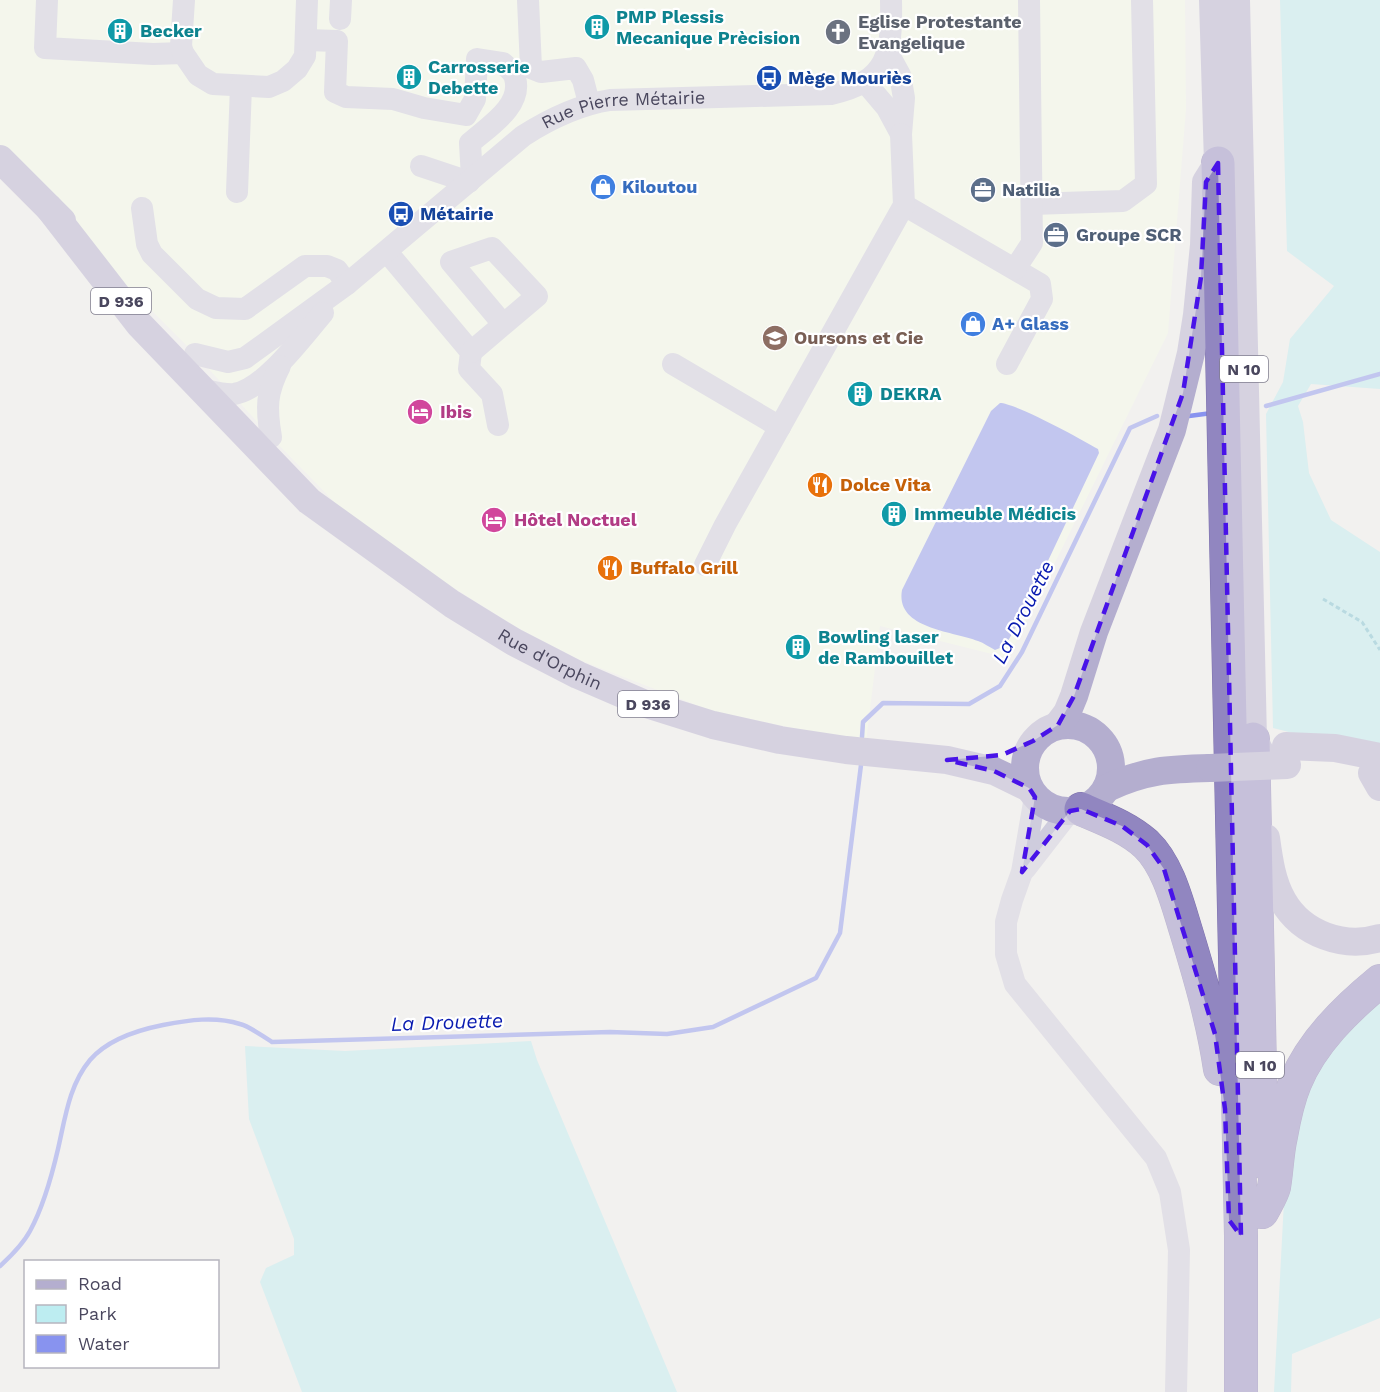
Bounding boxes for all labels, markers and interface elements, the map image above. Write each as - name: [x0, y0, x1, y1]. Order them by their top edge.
- place label: PMP Plessis Mecanique Prècision: [616, 6, 800, 48]
- place label: Eglise Protestante Evangelique: [858, 11, 1022, 53]
- building icon: PMP Plessis Mecanique Prècision: [582, 12, 612, 42]
- building icon: Becker: [105, 16, 135, 46]
- church icon: Eglise Protestante Evangelique: [823, 17, 853, 47]
- place label: Becker: [140, 20, 202, 41]
- place label: Carrosserie Debette: [428, 56, 530, 98]
- building icon: Carrosserie Debette: [394, 62, 424, 92]
- bus stop icon: Mège Mouriès: [754, 63, 784, 93]
- place label: Mège Mouriès: [788, 67, 912, 88]
- street label: Rue Pierre Métairie: [538, 86, 706, 133]
- shop icon: Kiloutou: [588, 172, 618, 202]
- office icon: Natilia: [968, 175, 998, 205]
- place label: Kiloutou: [622, 176, 697, 197]
- place label: Natilia: [1002, 179, 1061, 200]
- bus stop icon: Métairie: [386, 199, 416, 229]
- place label: Métairie: [420, 203, 494, 224]
- office icon: Groupe SCR: [1041, 220, 1071, 250]
- place label: Groupe SCR: [1076, 224, 1182, 245]
- road number: D 936: [91, 288, 151, 314]
- shop icon: A+ Glass: [958, 309, 988, 339]
- place label: A+ Glass: [992, 313, 1069, 334]
- school or university icon: Oursons et Cie: [760, 323, 790, 353]
- place label: Oursons et Cie: [794, 327, 923, 348]
- road number: N 10: [1220, 356, 1268, 382]
- building icon: DEKRA: [845, 379, 875, 409]
- place label: DEKRA: [880, 383, 942, 404]
- hotel icon: Ibis: [405, 397, 435, 427]
- place label: Ibis: [440, 401, 472, 422]
- restaurant icon: Dolce Vita: [805, 470, 835, 500]
- place label: Dolce Vita: [840, 474, 931, 495]
- building icon: Immeuble Médicis: [879, 499, 909, 529]
- place label: Immeuble Médicis: [914, 503, 1077, 524]
- hotel icon: Hôtel Noctuel: [479, 505, 509, 535]
- place label: Hôtel Noctuel: [514, 509, 637, 530]
- restaurant icon: Buffalo Grill: [595, 553, 625, 583]
- water label: La Drouette: [987, 556, 1059, 668]
- place label: Buffalo Grill: [630, 557, 738, 578]
- street label: Rue d'Orphin: [494, 624, 605, 694]
- place label: Bowling laser de Rambouillet: [818, 626, 953, 668]
- building icon: Bowling laser de Rambouillet: [783, 632, 813, 662]
- road number: D 936: [618, 691, 678, 717]
- water label: La Drouette: [390, 1008, 504, 1036]
- road number: N 10: [1236, 1052, 1284, 1078]
- legend: [24, 1260, 219, 1368]
- text: Road: [78, 1273, 122, 1294]
- text: Park: [78, 1303, 117, 1324]
- text: Water: [78, 1333, 130, 1354]

